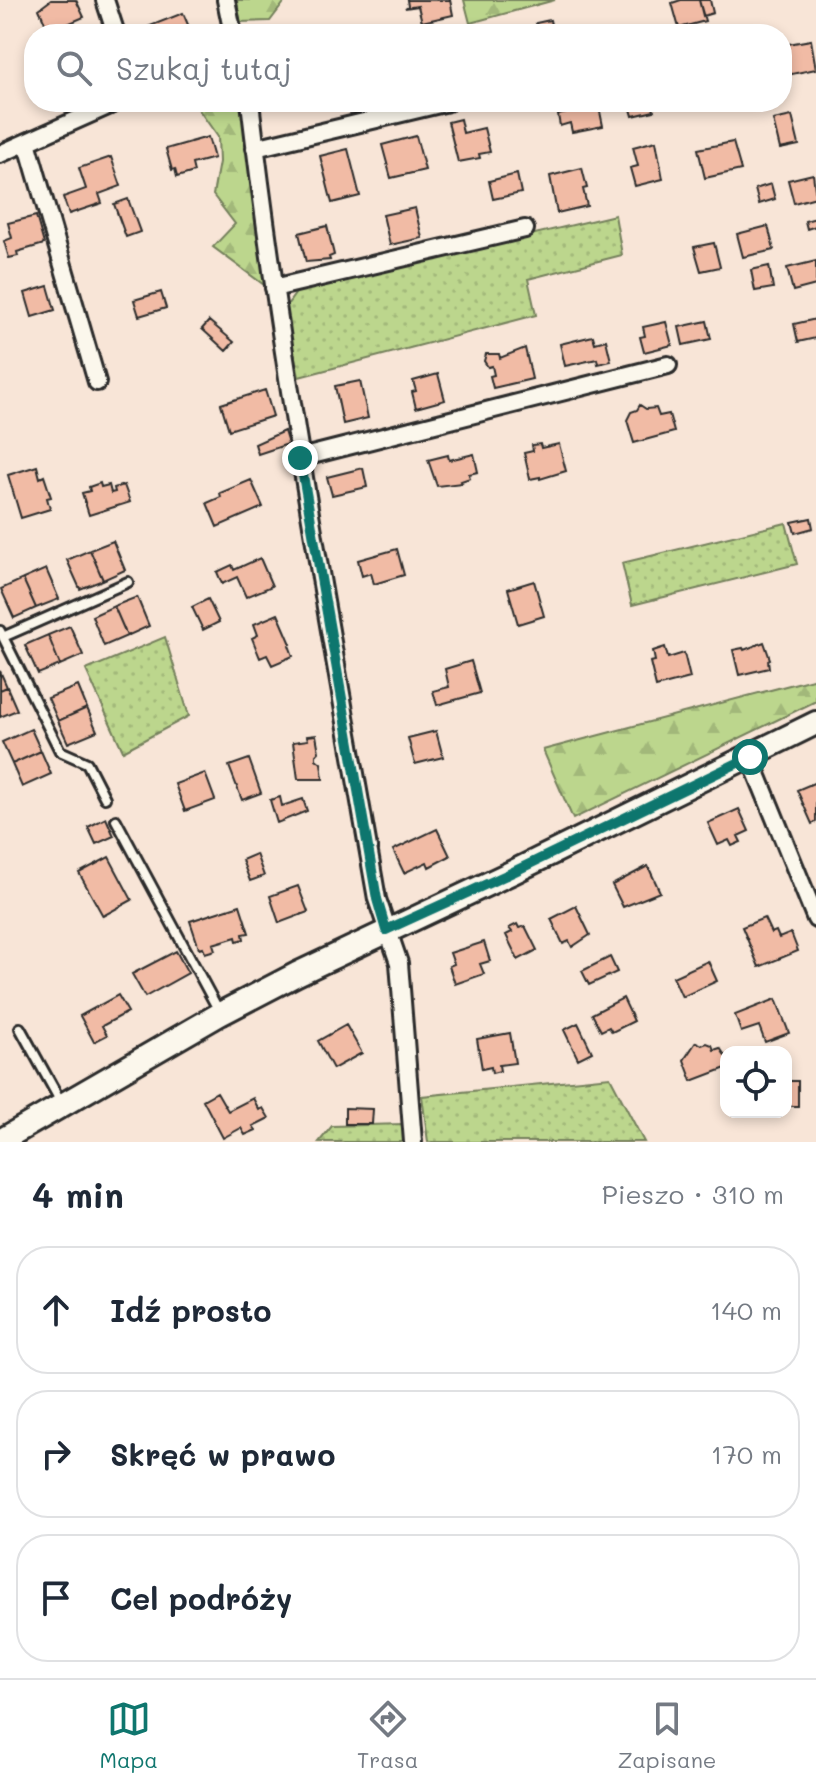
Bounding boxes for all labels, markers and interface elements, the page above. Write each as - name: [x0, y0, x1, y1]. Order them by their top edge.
- search box: [24, 24, 792, 112]
- icon: search: [52, 46, 96, 90]
- text: Szukaj tutaj: [116, 48, 292, 88]
- route end: [282, 440, 318, 476]
- route start: [732, 739, 768, 775]
- map controls: [720, 1046, 792, 1118]
- button: locate: [720, 1046, 792, 1118]
- text: 4 min: [32, 1172, 124, 1217]
- text: Pieszo · 310 m: [602, 1177, 784, 1211]
- icon: ahead: [34, 1288, 78, 1332]
- text: Idź prosto: [110, 1290, 271, 1330]
- text: 140 m: [710, 1293, 782, 1327]
- icon: right: [34, 1432, 78, 1476]
- text: Skręć w prawo: [110, 1434, 335, 1474]
- text: 170 m: [711, 1437, 782, 1471]
- icon: arrive: [34, 1576, 78, 1620]
- text: Cel podróży: [110, 1578, 292, 1618]
- tab: Mapa: [100, 1697, 158, 1774]
- tab: Trasa: [357, 1697, 418, 1774]
- tab: Zapisane: [617, 1697, 716, 1774]

